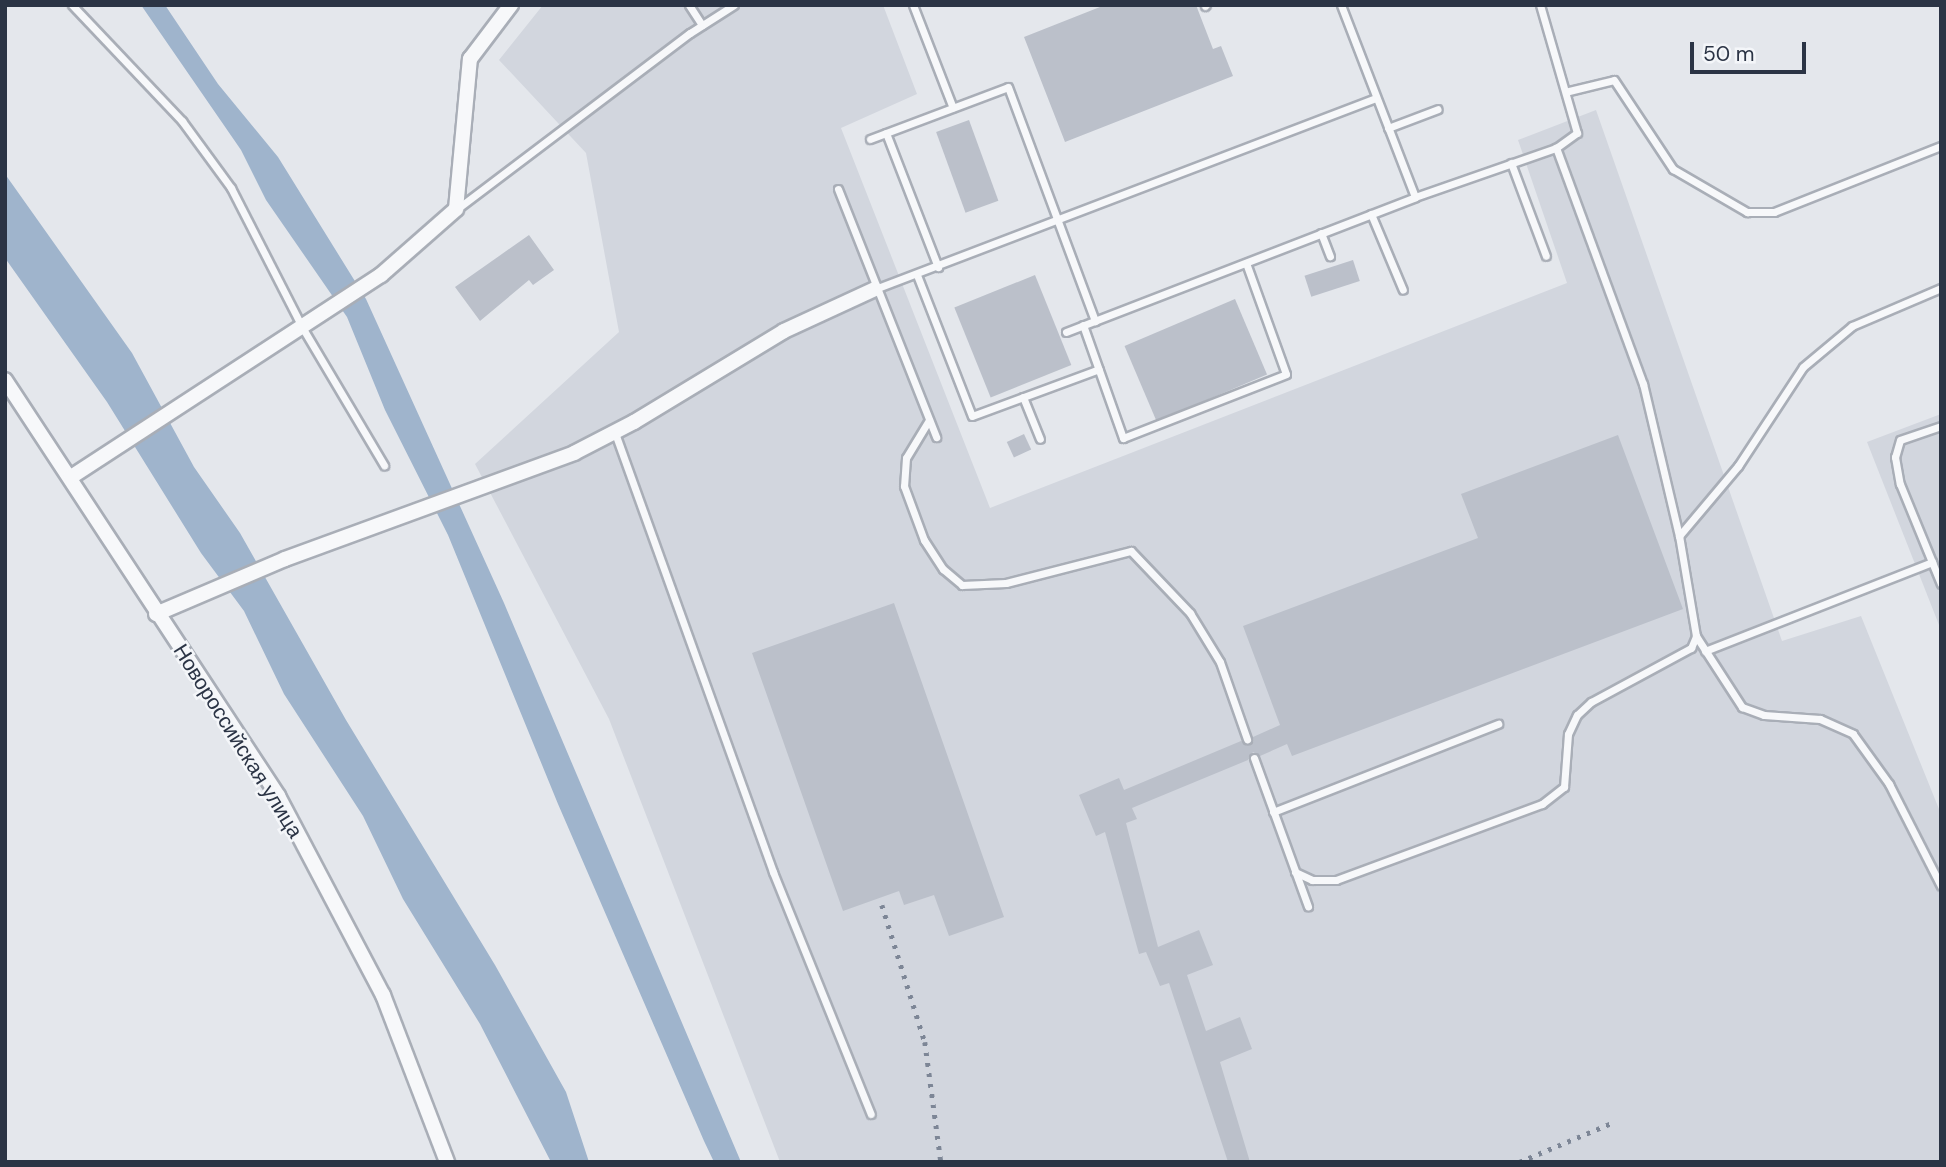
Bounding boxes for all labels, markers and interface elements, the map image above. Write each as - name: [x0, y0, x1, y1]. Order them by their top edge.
- scale bar: [1694, 28, 1810, 72]
- text: 50 m: [1703, 40, 1754, 68]
- street label: Новороссийская улица: [168, 639, 308, 843]

